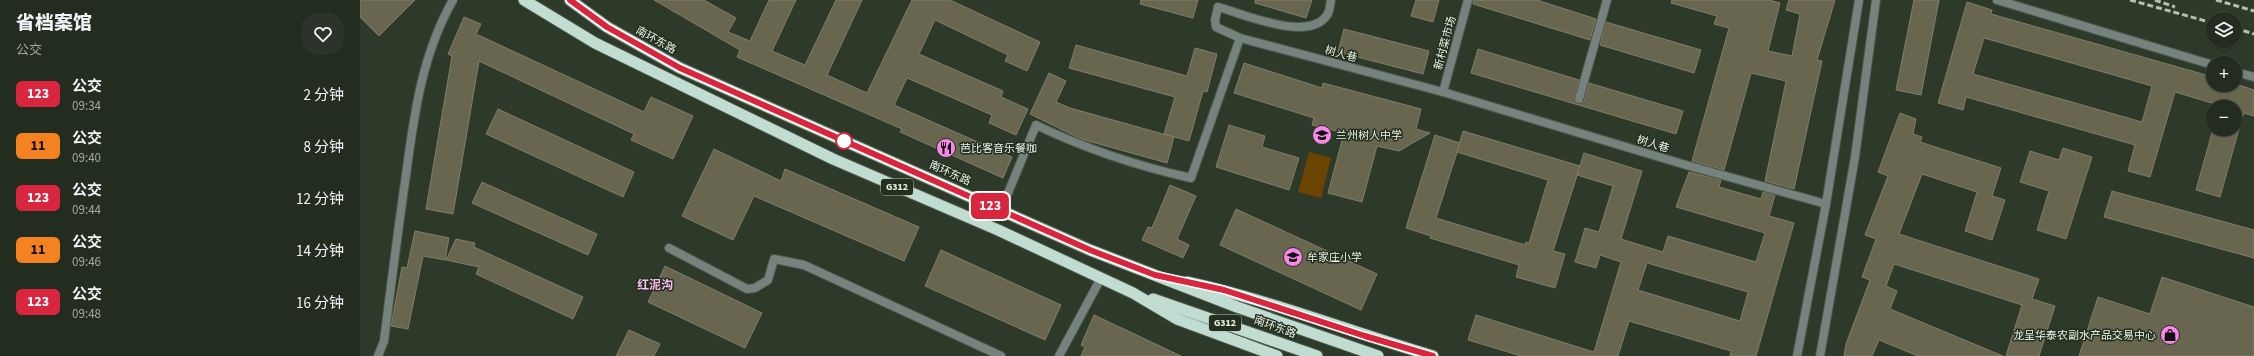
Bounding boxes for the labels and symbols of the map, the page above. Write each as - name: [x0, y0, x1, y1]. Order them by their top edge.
- street label: 新村菜市场: [1431, 14, 1459, 72]
- street label: 南环东路: [633, 23, 679, 57]
- street label: 树人巷: [1323, 42, 1359, 66]
- school or university icon: 兰州树人中学: [1311, 124, 1333, 146]
- place label: 兰州树人中学: [1336, 128, 1402, 143]
- unlabelled marker: [835, 132, 853, 150]
- street label: 树人巷: [1635, 132, 1671, 156]
- restaurant icon: 芭比客音乐餐咖: [935, 137, 957, 159]
- place label: 芭比客音乐餐咖: [960, 141, 1037, 156]
- street label: 南环东路: [927, 157, 973, 189]
- road number: G312: [881, 179, 913, 195]
- line badge: 123: [967, 193, 1013, 219]
- school or university icon: 牟家庄小学: [1282, 246, 1304, 268]
- place label: 牟家庄小学: [1307, 250, 1362, 265]
- district label: 红泥沟: [637, 277, 673, 294]
- street label: 南环东路: [1252, 312, 1298, 342]
- road number: G312: [1209, 315, 1241, 331]
- shop icon: 龙呈华泰农副水产品交易中心: [2159, 324, 2181, 346]
- place label: 龙呈华泰农副水产品交易中心: [2013, 328, 2156, 343]

